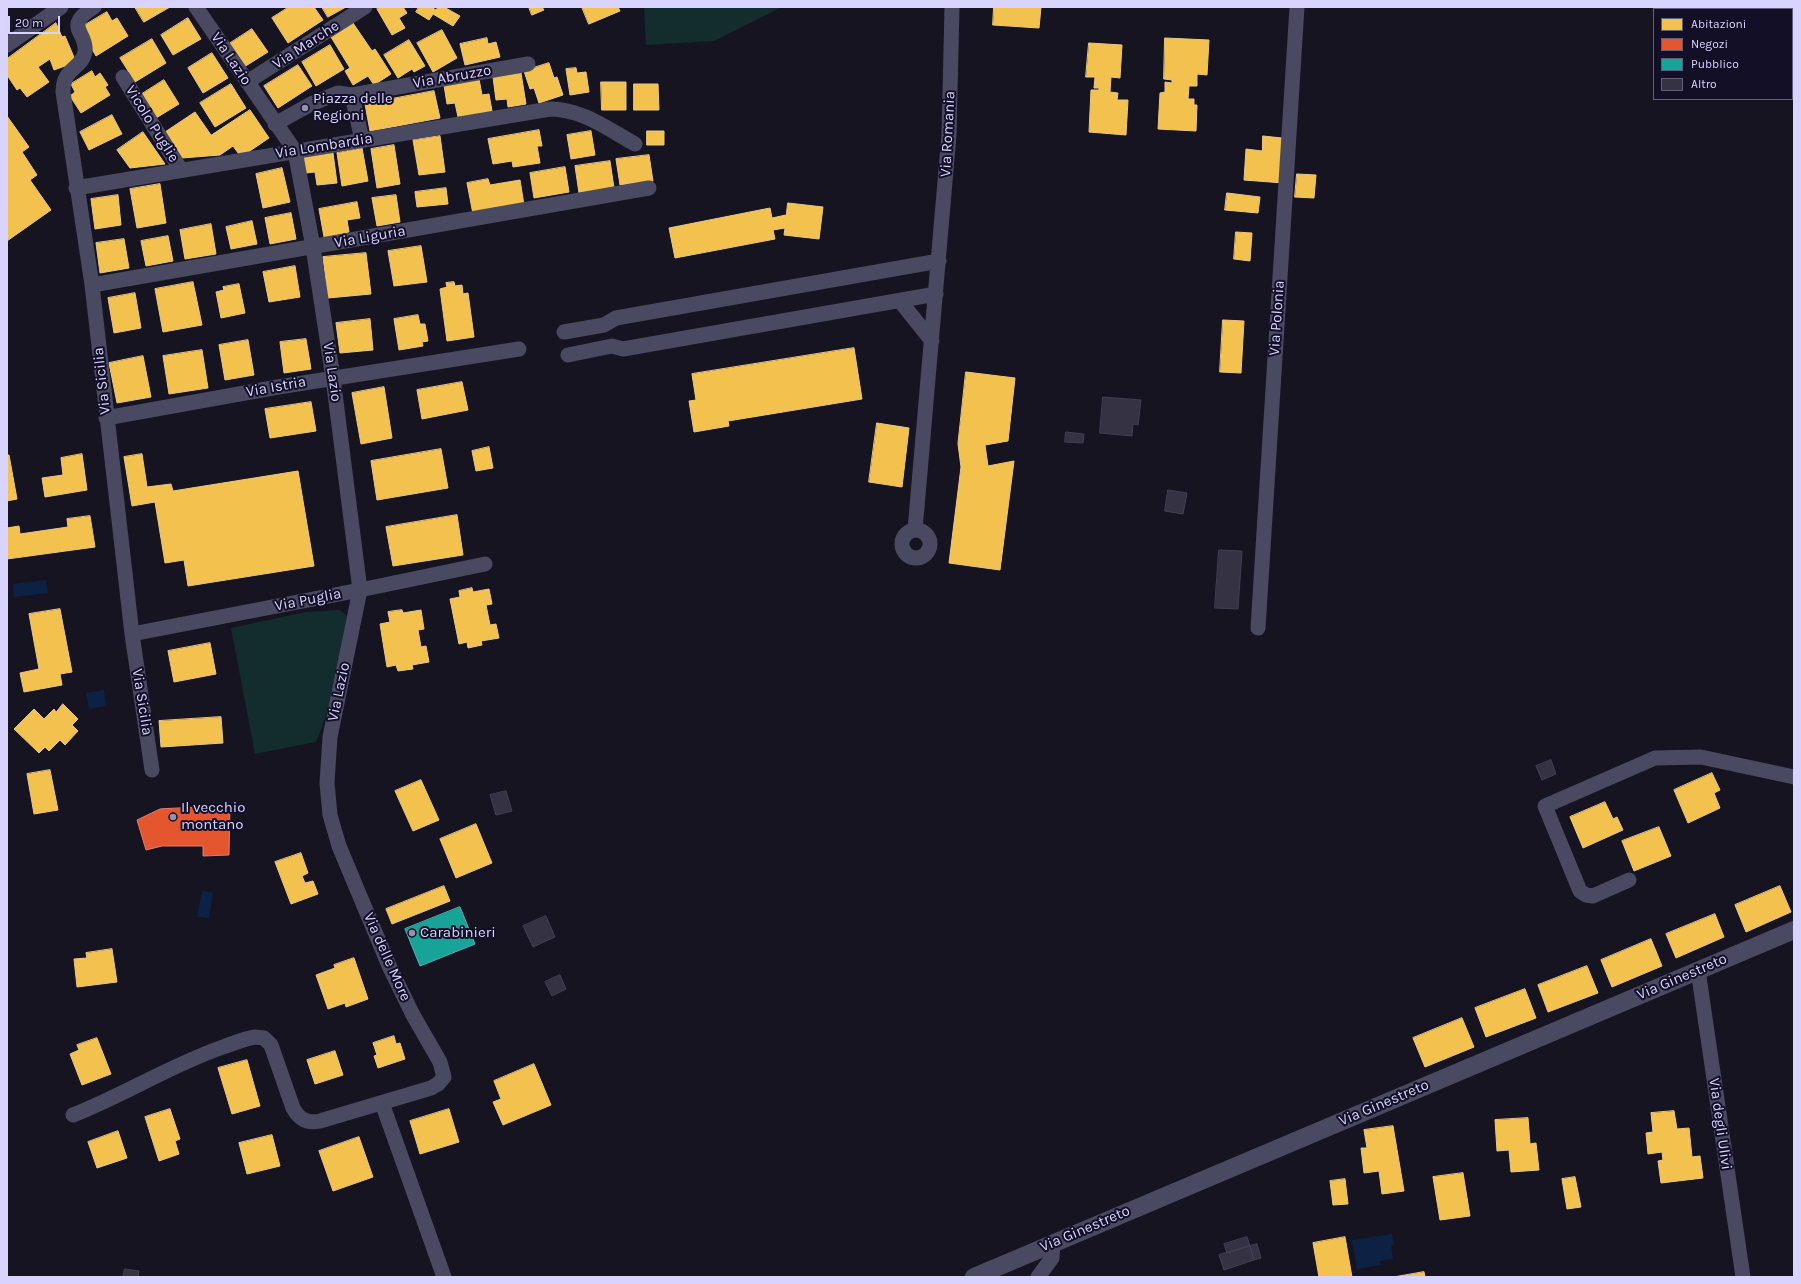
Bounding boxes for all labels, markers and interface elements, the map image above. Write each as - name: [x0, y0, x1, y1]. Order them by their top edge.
- scale bar: [10, 8, 62, 34]
- legend: [1653, 8, 1793, 100]
- text: 20 m: [15, 16, 43, 30]
- street label: Via Marche: [269, 17, 343, 73]
- text: Abitazioni: [1691, 17, 1746, 31]
- street label: Via Lazio: [207, 29, 255, 89]
- text: Negozi: [1691, 37, 1728, 51]
- text: Pubblico: [1691, 57, 1739, 71]
- street label: Via Abruzzo: [411, 61, 493, 93]
- text: Altro: [1691, 77, 1717, 91]
- street label: Vicolo Puglie: [121, 82, 183, 166]
- place label: Piazza delle Regioni: [313, 90, 393, 125]
- street label: Via Romania: [937, 90, 959, 178]
- marker: Piazza delle Regioni: [300, 103, 310, 113]
- street label: Via Lombardia: [274, 129, 374, 163]
- street label: Via Liguria: [333, 222, 407, 252]
- street label: Via Polonia: [1265, 280, 1289, 356]
- street label: Via Lazio: [319, 341, 345, 403]
- street label: Via Sicilia: [90, 347, 114, 415]
- street label: Via Istria: [245, 373, 307, 401]
- street label: Via Puglia: [273, 585, 343, 615]
- street label: Via Lazio: [324, 661, 354, 723]
- street label: Via Sicilia: [128, 667, 156, 737]
- place label: Il vecchio montano: [181, 799, 245, 834]
- marker: Il vecchio montano: [168, 812, 178, 822]
- street label: Via delle More: [359, 910, 415, 1004]
- place label: Carabinieri: [420, 924, 496, 942]
- marker: Carabinieri: [407, 928, 417, 938]
- street label: Via Ginestreto: [1634, 950, 1730, 1004]
- street label: Via Ginestreto: [1336, 1076, 1432, 1130]
- street label: Via degli Ulivi: [1705, 1077, 1735, 1171]
- street label: Via Ginestreto: [1037, 1202, 1133, 1256]

